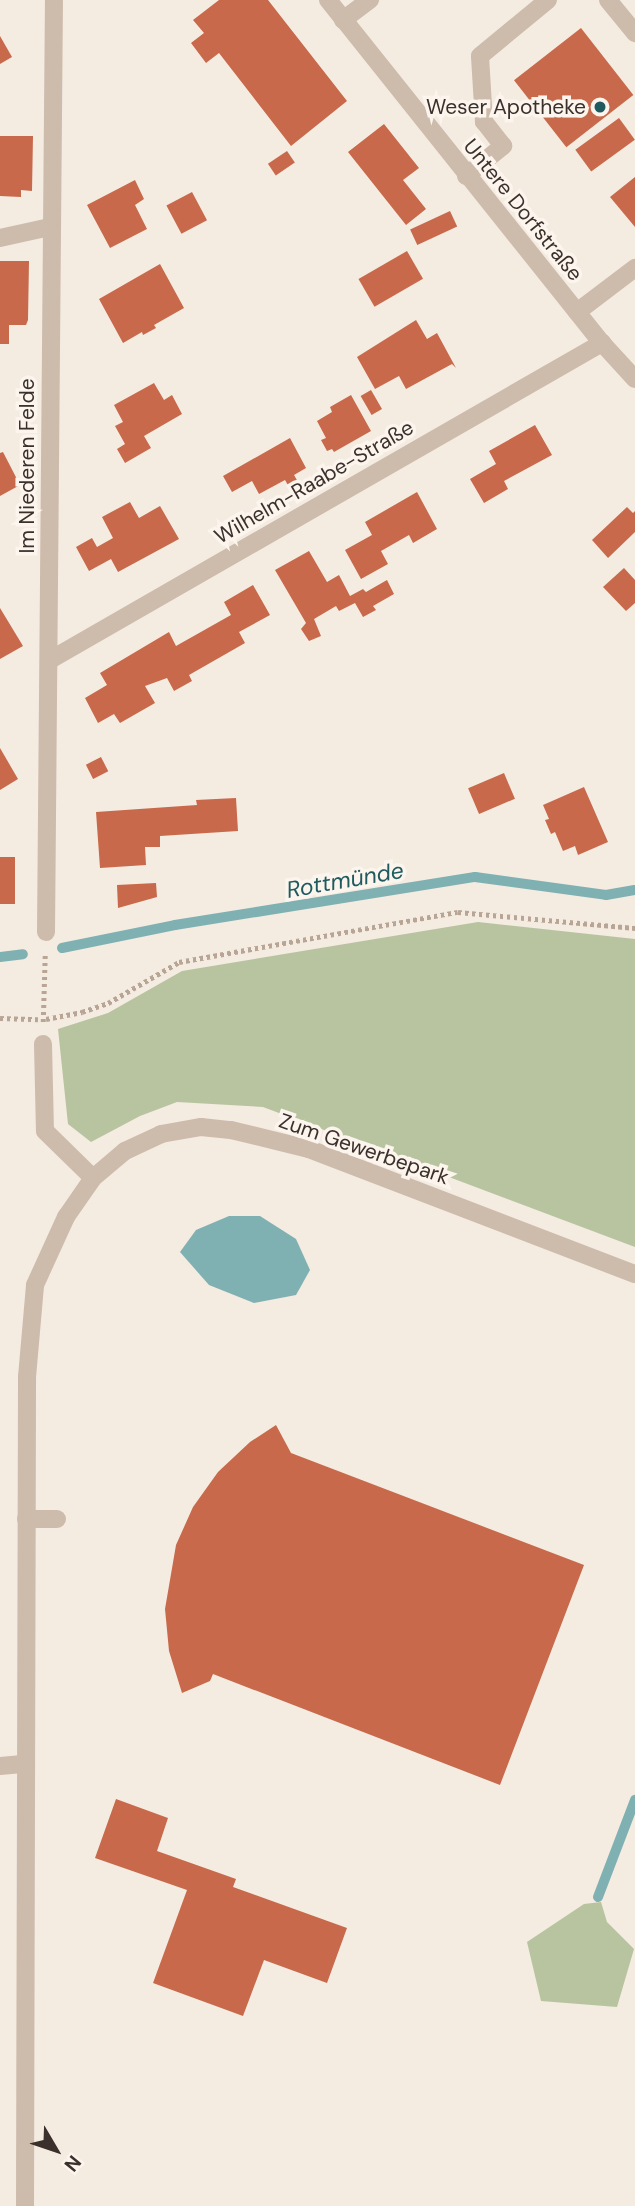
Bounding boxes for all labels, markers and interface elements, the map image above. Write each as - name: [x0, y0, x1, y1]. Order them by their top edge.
- place label: Weser Apotheke: [426, 94, 586, 120]
- marker: Weser Apotheke: [592, 99, 608, 115]
- street label: Untere Dorfstraße: [458, 134, 588, 286]
- street label: Im Niederen Felde: [14, 378, 40, 554]
- street label: Wilhelm-Raabe-Straße: [210, 415, 418, 549]
- water label: Rottmünde: [284, 856, 406, 904]
- street label: Zum Gewerbepark: [276, 1108, 452, 1190]
- north arrow: [21, 2115, 91, 2185]
- text: N: [59, 2150, 87, 2177]

